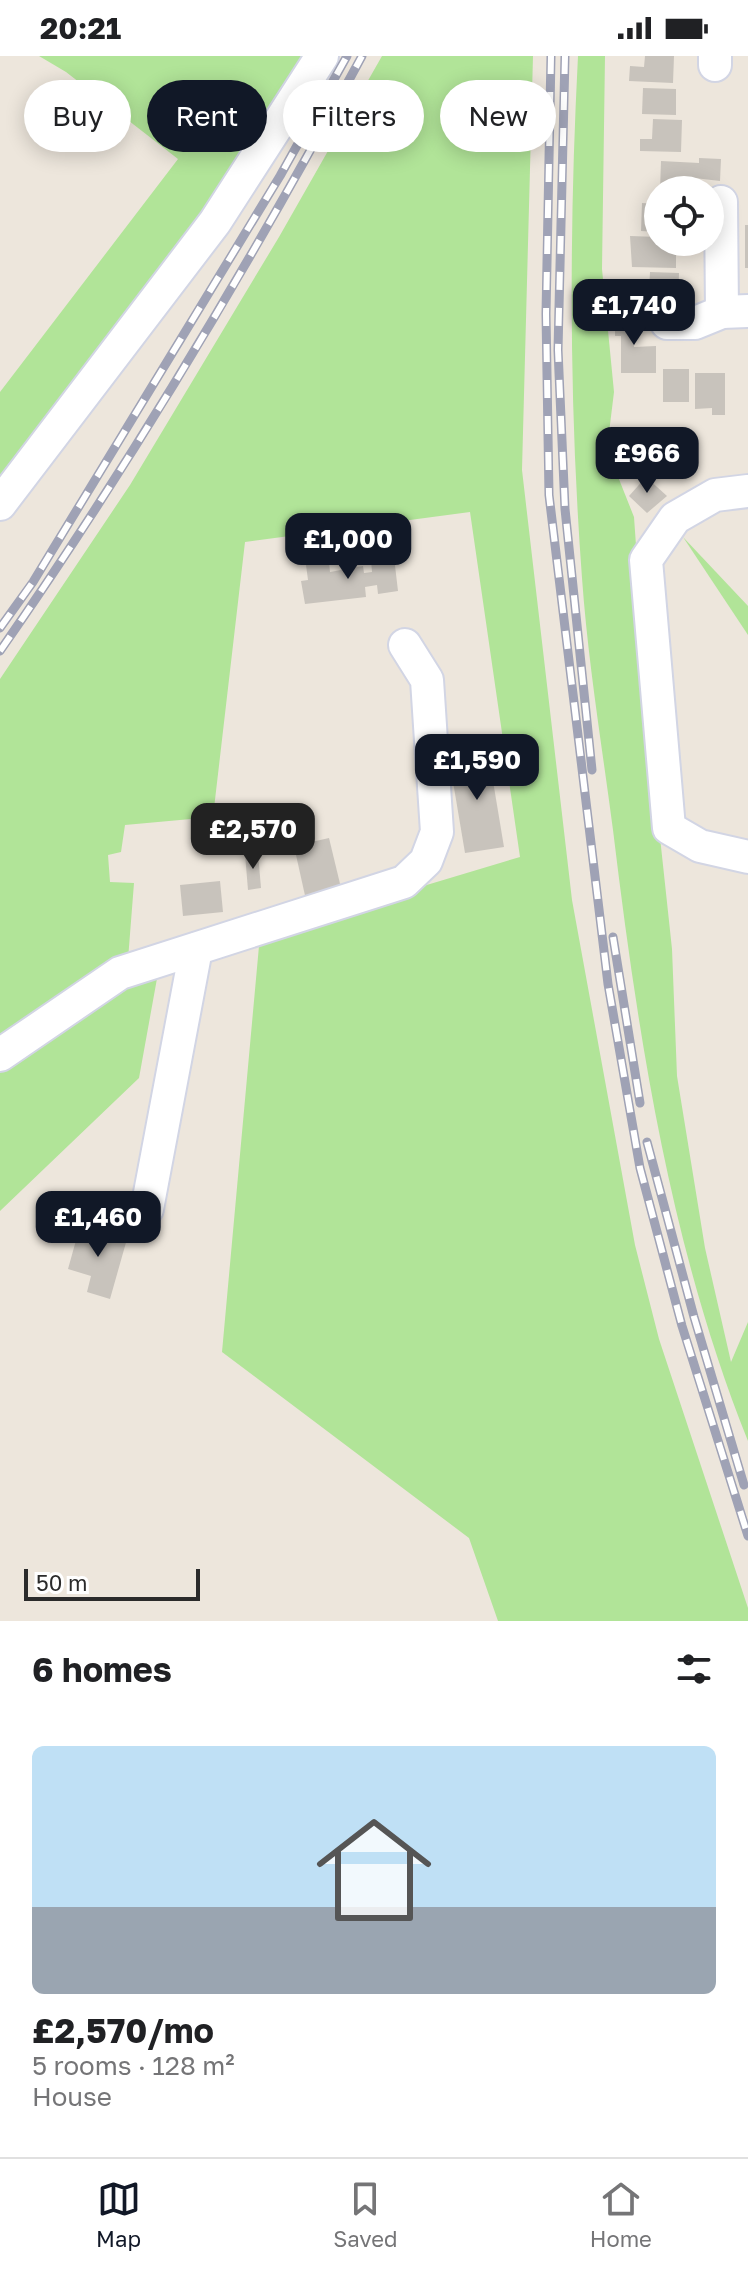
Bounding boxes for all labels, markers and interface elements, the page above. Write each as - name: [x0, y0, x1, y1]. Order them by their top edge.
- text: 20:21: [40, 10, 121, 46]
- chip: Buy: [24, 80, 131, 152]
- chip: Rent: [147, 80, 267, 152]
- chip: Filters: [283, 80, 424, 152]
- chip: New: [440, 80, 556, 152]
- map controls: [644, 176, 724, 256]
- button: locate: [644, 176, 724, 256]
- pin: £1,740: [569, 279, 699, 347]
- text: £1,740: [591, 289, 677, 320]
- pin: £966: [600, 427, 694, 495]
- text: £966: [614, 437, 680, 468]
- pin: £1,000: [283, 513, 413, 581]
- text: £1,000: [303, 523, 393, 554]
- pin: £1,590: [412, 734, 542, 802]
- text: £1,590: [433, 744, 521, 775]
- pin: £2,570: [188, 803, 318, 871]
- text: £2,570: [209, 813, 297, 844]
- pin: £1,460: [33, 1191, 163, 1259]
- text: £1,460: [54, 1201, 142, 1232]
- scale bar: [24, 1565, 200, 1601]
- text: 50 m: [36, 1569, 87, 1596]
- icon: filters: [672, 1647, 716, 1691]
- text: 6 homes: [32, 1649, 172, 1689]
- icon: home: [302, 1798, 446, 1942]
- text: £2,570/mo: [32, 2010, 214, 2050]
- text: 5 rooms · 128 m²: [32, 2050, 235, 2081]
- text: House: [32, 2081, 112, 2112]
- tab: Map: [96, 2177, 141, 2252]
- tab: Saved: [333, 2177, 397, 2252]
- tab: Home: [590, 2177, 652, 2252]

